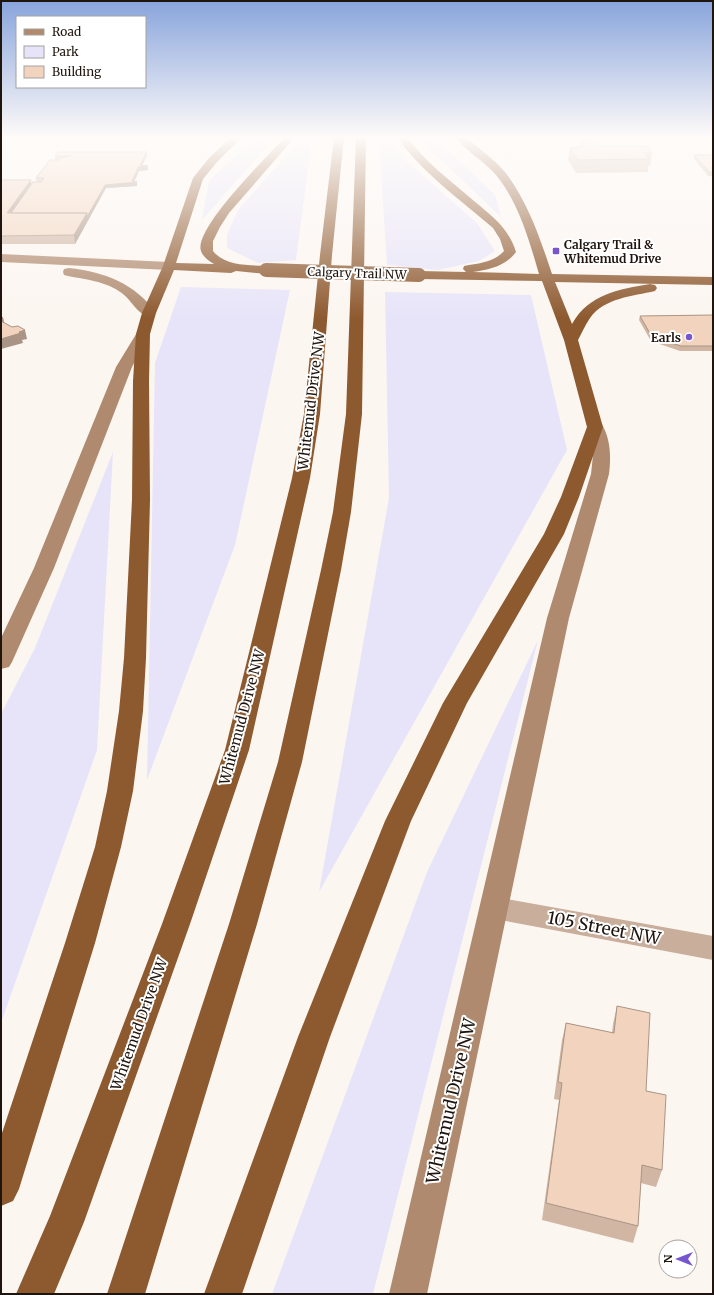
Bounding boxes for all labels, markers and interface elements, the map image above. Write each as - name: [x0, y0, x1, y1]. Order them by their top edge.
- legend: [16, 16, 146, 88]
- text: Road: [52, 24, 81, 39]
- text: Park: [52, 44, 79, 59]
- text: Building: [52, 64, 102, 79]
- place label: Calgary Trail & Whitemud Drive: [563, 237, 662, 266]
- marker: Calgary Trail & Whitemud Drive: [551, 246, 561, 256]
- street label: Calgary Trail NW: [307, 264, 408, 282]
- street label: Whitemud Drive NW: [293, 330, 329, 472]
- place label: Earls: [651, 330, 681, 345]
- marker: Earls: [684, 332, 694, 342]
- street label: Whitemud Drive NW: [215, 646, 269, 788]
- street label: 105 Street NW: [545, 906, 664, 950]
- street label: Whitemud Drive NW: [106, 954, 172, 1093]
- street label: Whitemud Drive NW: [421, 1015, 481, 1187]
- north arrow: [658, 1239, 698, 1279]
- text: N: [661, 1254, 675, 1263]

